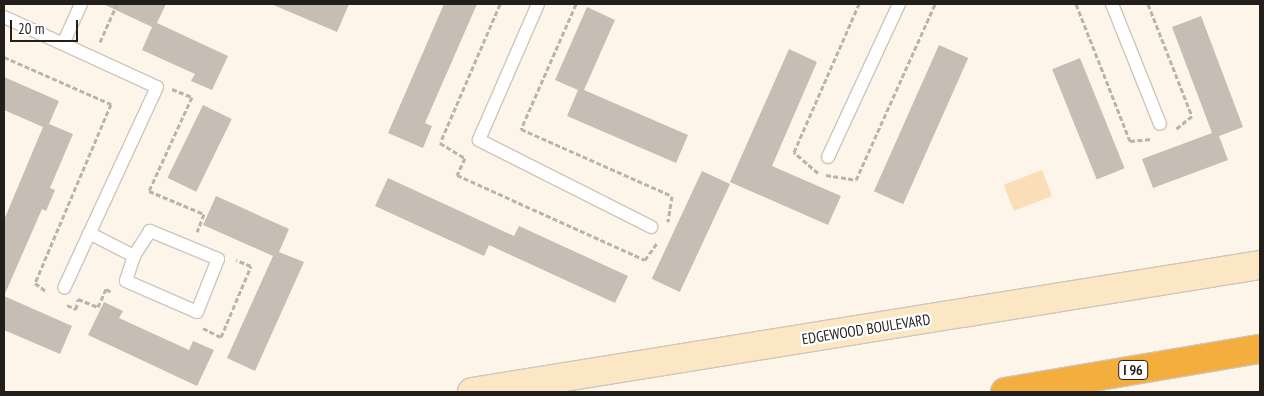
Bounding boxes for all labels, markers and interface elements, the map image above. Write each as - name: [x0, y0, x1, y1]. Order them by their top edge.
- scale bar: [12, 10, 80, 42]
- text: 20 m: [18, 19, 44, 38]
- street label: EDGEWOOD BOULEVARD: [801, 310, 931, 348]
- road number: I 96: [1118, 358, 1148, 382]

